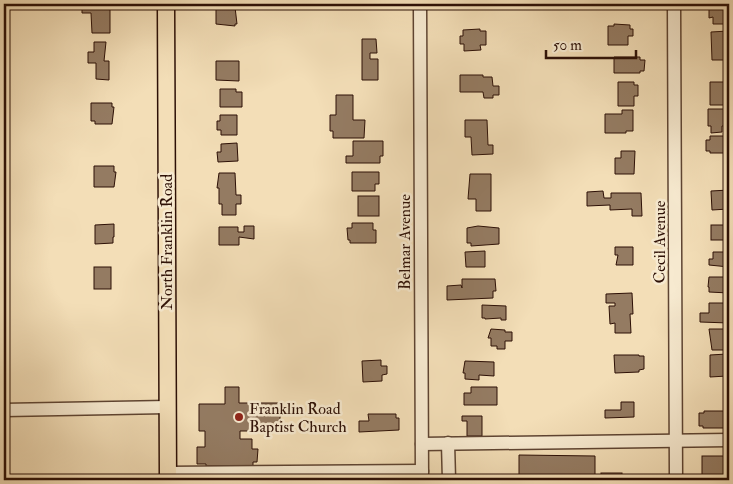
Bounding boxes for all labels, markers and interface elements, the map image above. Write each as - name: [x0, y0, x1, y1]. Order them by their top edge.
- scale bar: [546, 28, 636, 60]
- text: 50 m: [553, 36, 582, 55]
- street label: North Franklin Road: [157, 174, 177, 310]
- street label: Belmar Avenue: [395, 194, 415, 290]
- street label: Cecil Avenue: [650, 200, 670, 283]
- place label: Franklin Road Baptist Church: [249, 399, 347, 438]
- marker: Franklin Road Baptist Church: [233, 411, 245, 423]

